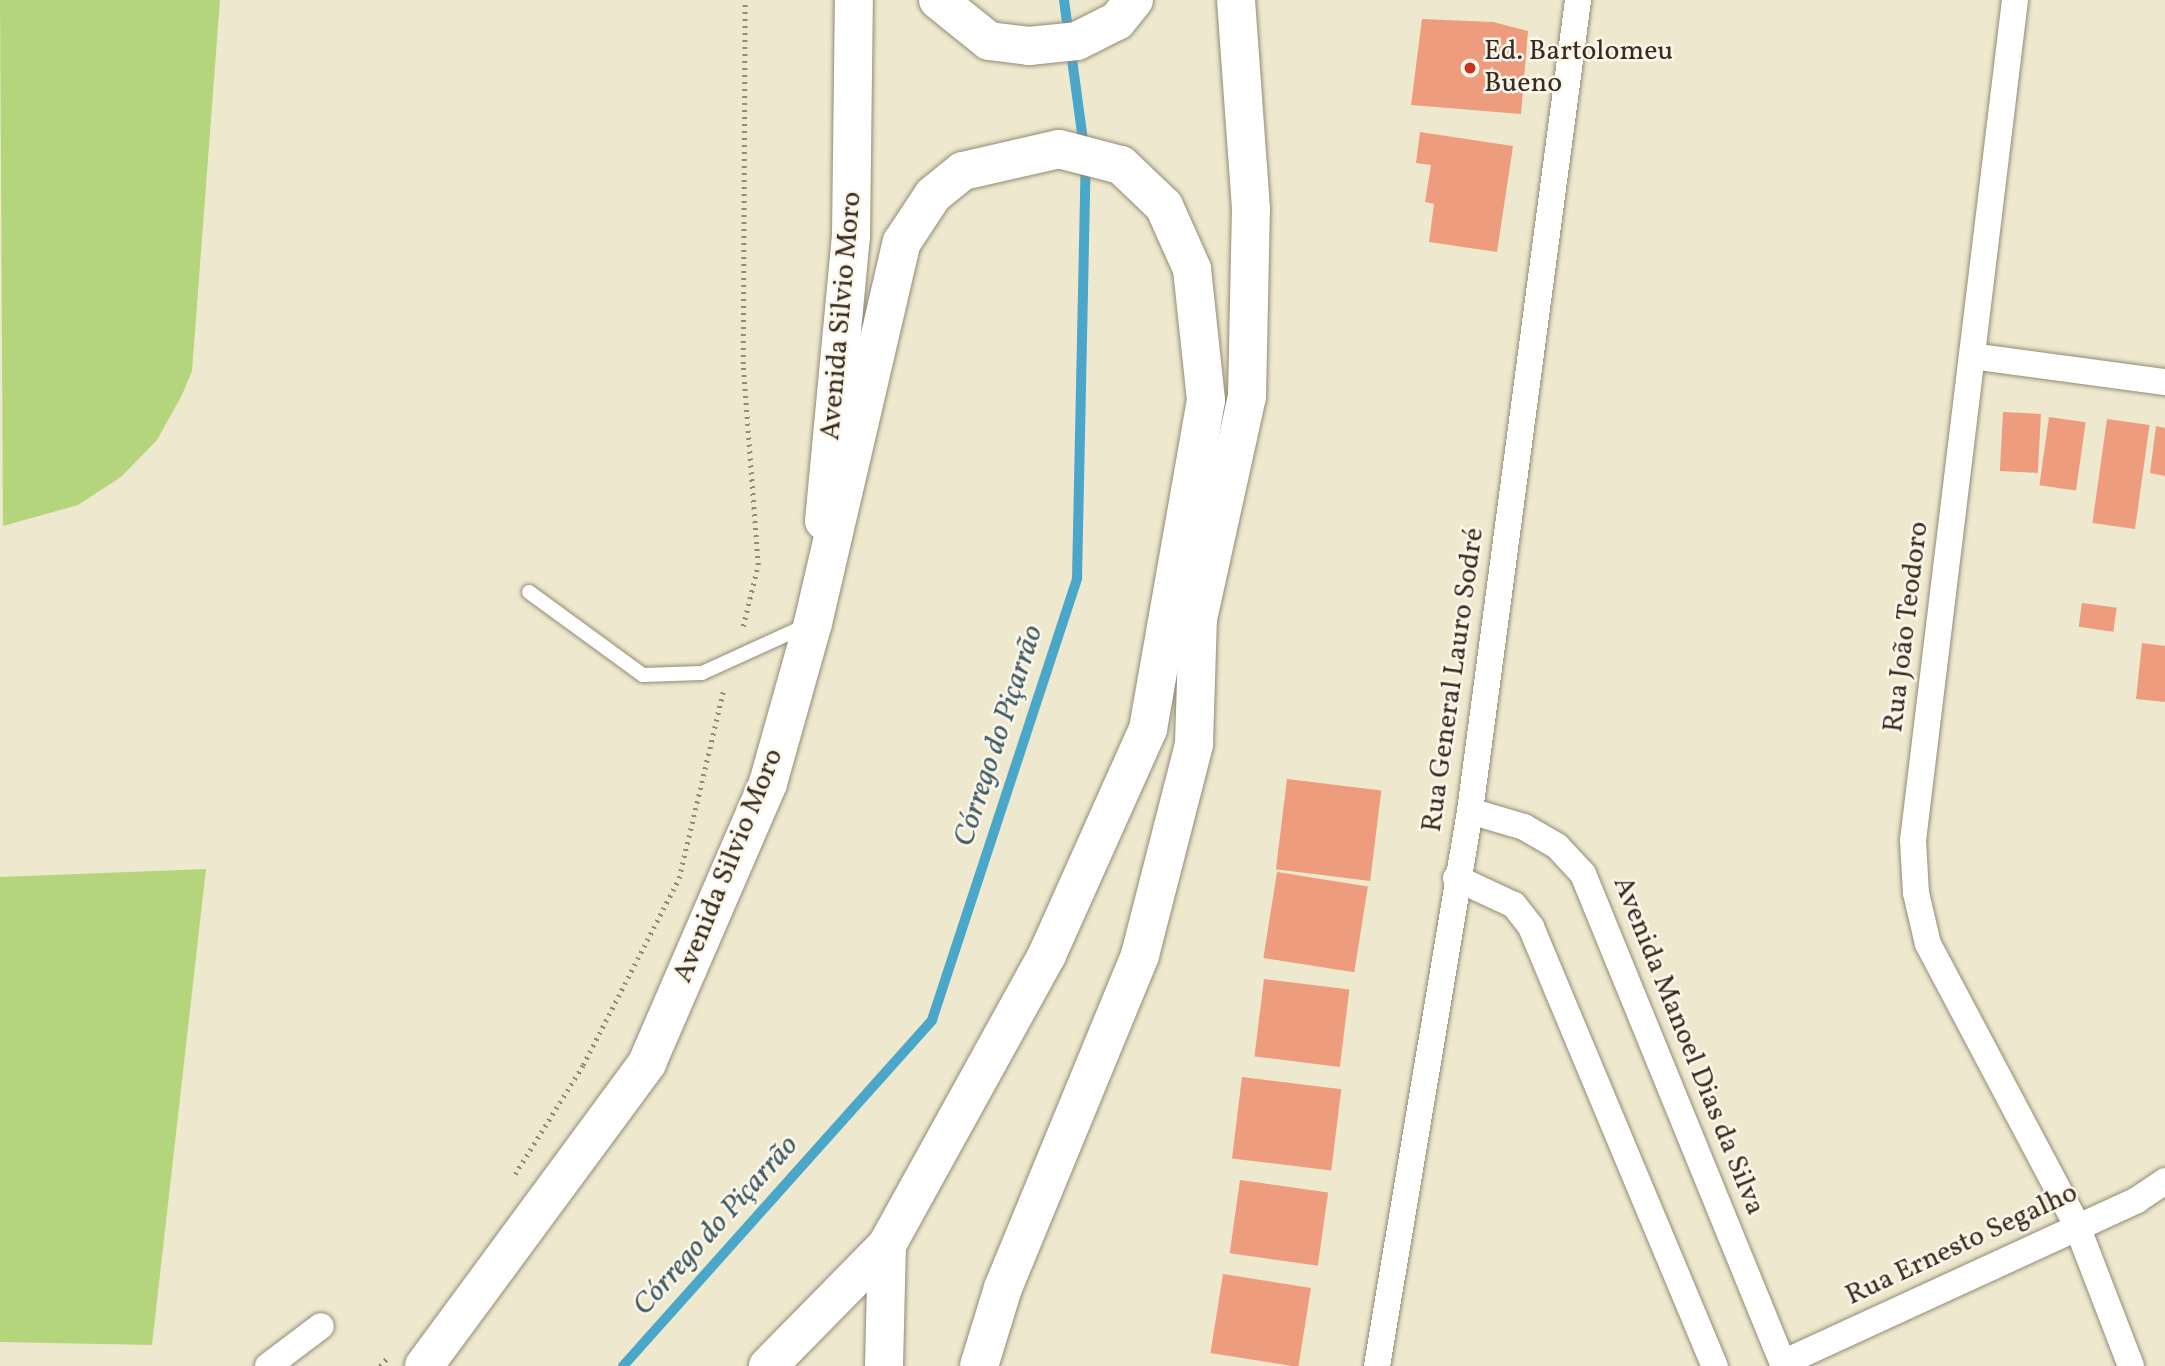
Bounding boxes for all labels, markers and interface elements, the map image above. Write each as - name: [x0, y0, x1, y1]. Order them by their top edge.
- place label: Ed. Bartolomeu Bueno: [1484, 35, 1673, 101]
- marker: Ed. Bartolomeu Bueno: [1462, 60, 1478, 76]
- street label: Avenida Silvio Moro: [814, 190, 870, 442]
- street label: Rua João Teodoro: [1877, 519, 1937, 735]
- street label: Rua General Lauro Sodré: [1416, 526, 1492, 834]
- water label: Córrego do Piçarrão: [946, 621, 1052, 851]
- street label: Avenida Silvio Moro: [667, 744, 791, 988]
- street label: Avenida Manoel Dias da Silva: [1605, 872, 1771, 1220]
- water label: Córrego do Piçarrão: [626, 1128, 806, 1324]
- street label: Rua Ernesto Segalho: [1841, 1177, 2083, 1313]

